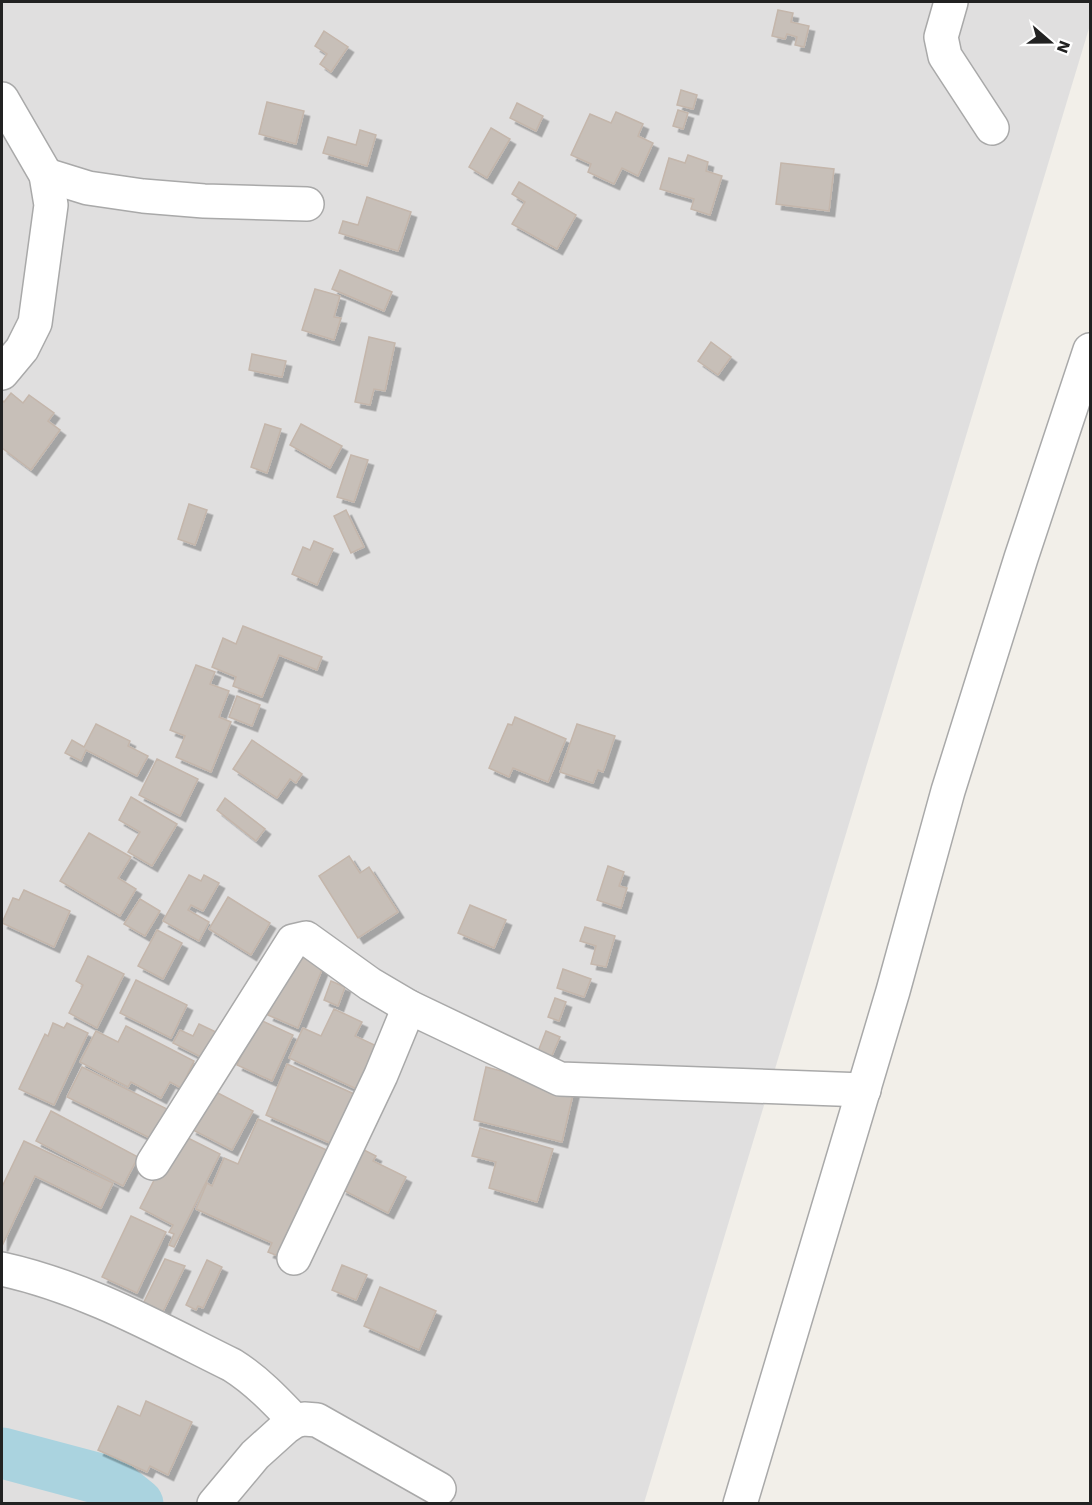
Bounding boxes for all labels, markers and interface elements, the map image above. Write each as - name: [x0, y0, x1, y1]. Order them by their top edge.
- north arrow: [1020, 12, 1080, 72]
- text: N: [1053, 38, 1075, 56]

